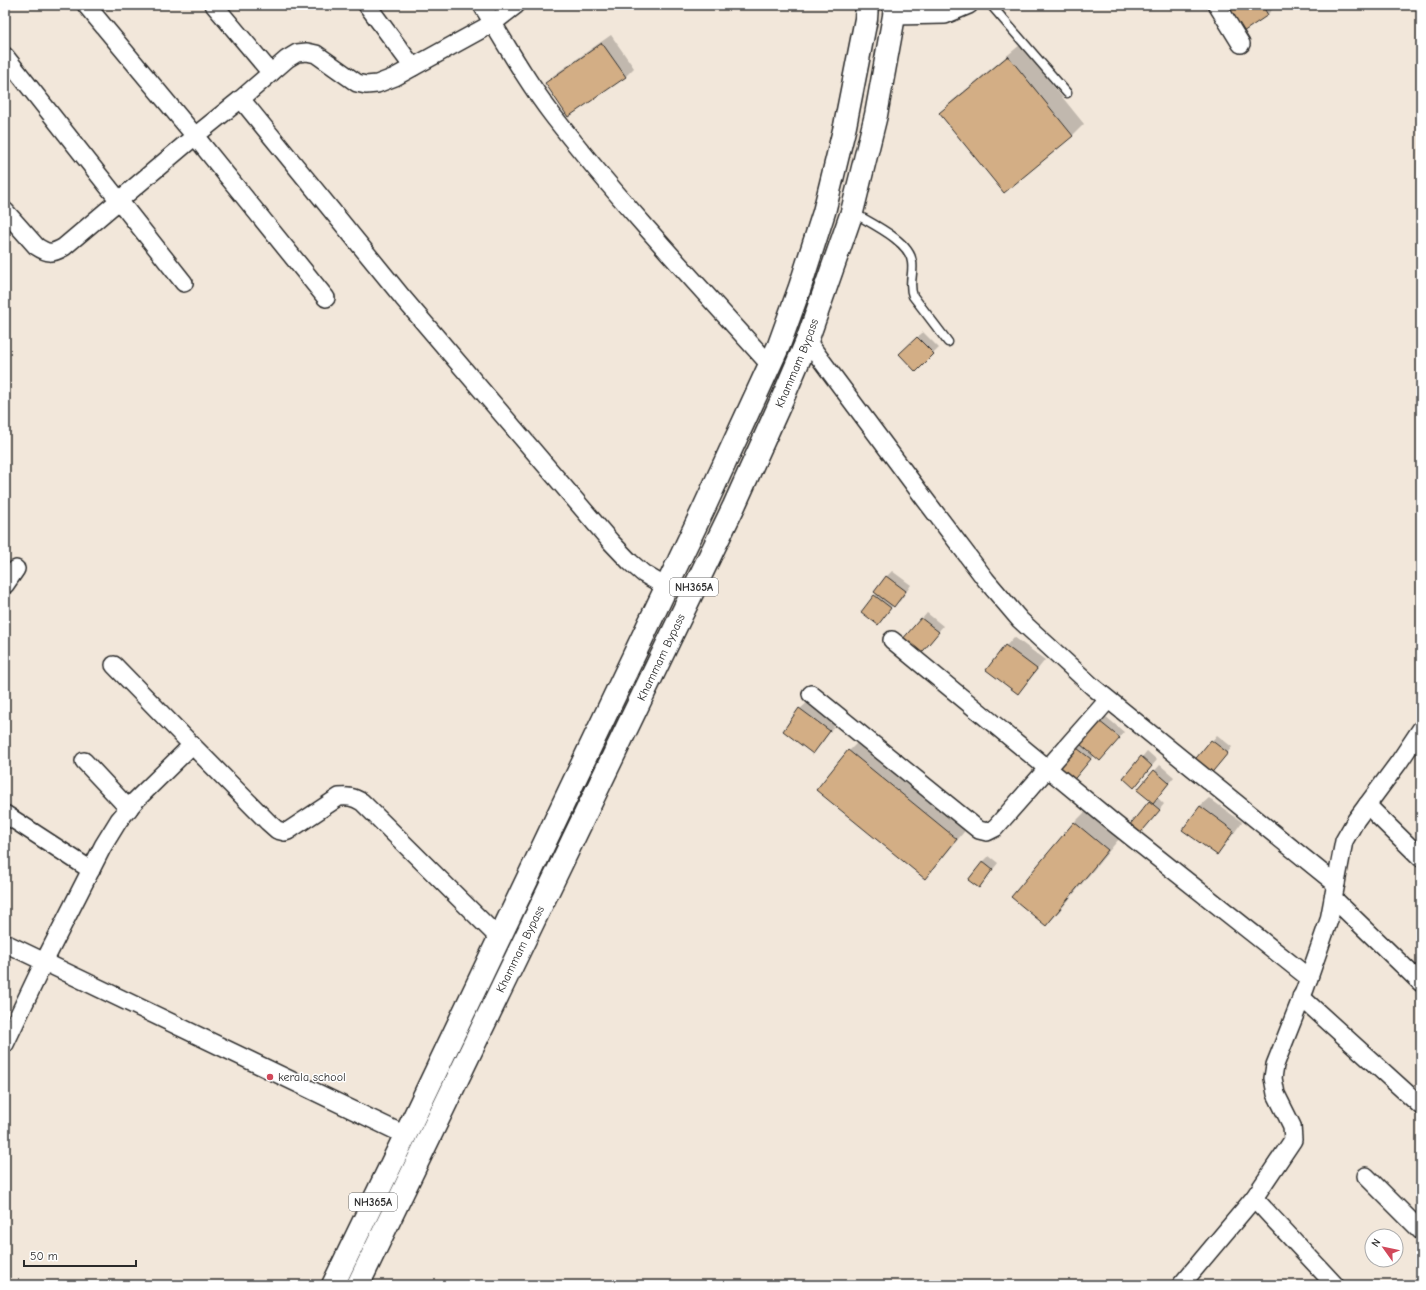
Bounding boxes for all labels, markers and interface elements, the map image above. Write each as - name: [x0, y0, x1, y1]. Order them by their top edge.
- street label: Khammam Bypass: [772, 317, 821, 410]
- road number: NH365A: [670, 578, 718, 596]
- street label: Khammam Bypass: [634, 612, 688, 703]
- street label: Khammam Bypass: [493, 903, 547, 995]
- place label: kerala school: [278, 1070, 346, 1084]
- marker: kerala school: [265, 1072, 275, 1082]
- road number: NH365A: [349, 1193, 397, 1211]
- north arrow: [1364, 1228, 1404, 1268]
- text: N: [1369, 1236, 1383, 1249]
- scale bar: [24, 1242, 136, 1268]
- text: 50 m: [30, 1249, 58, 1263]

